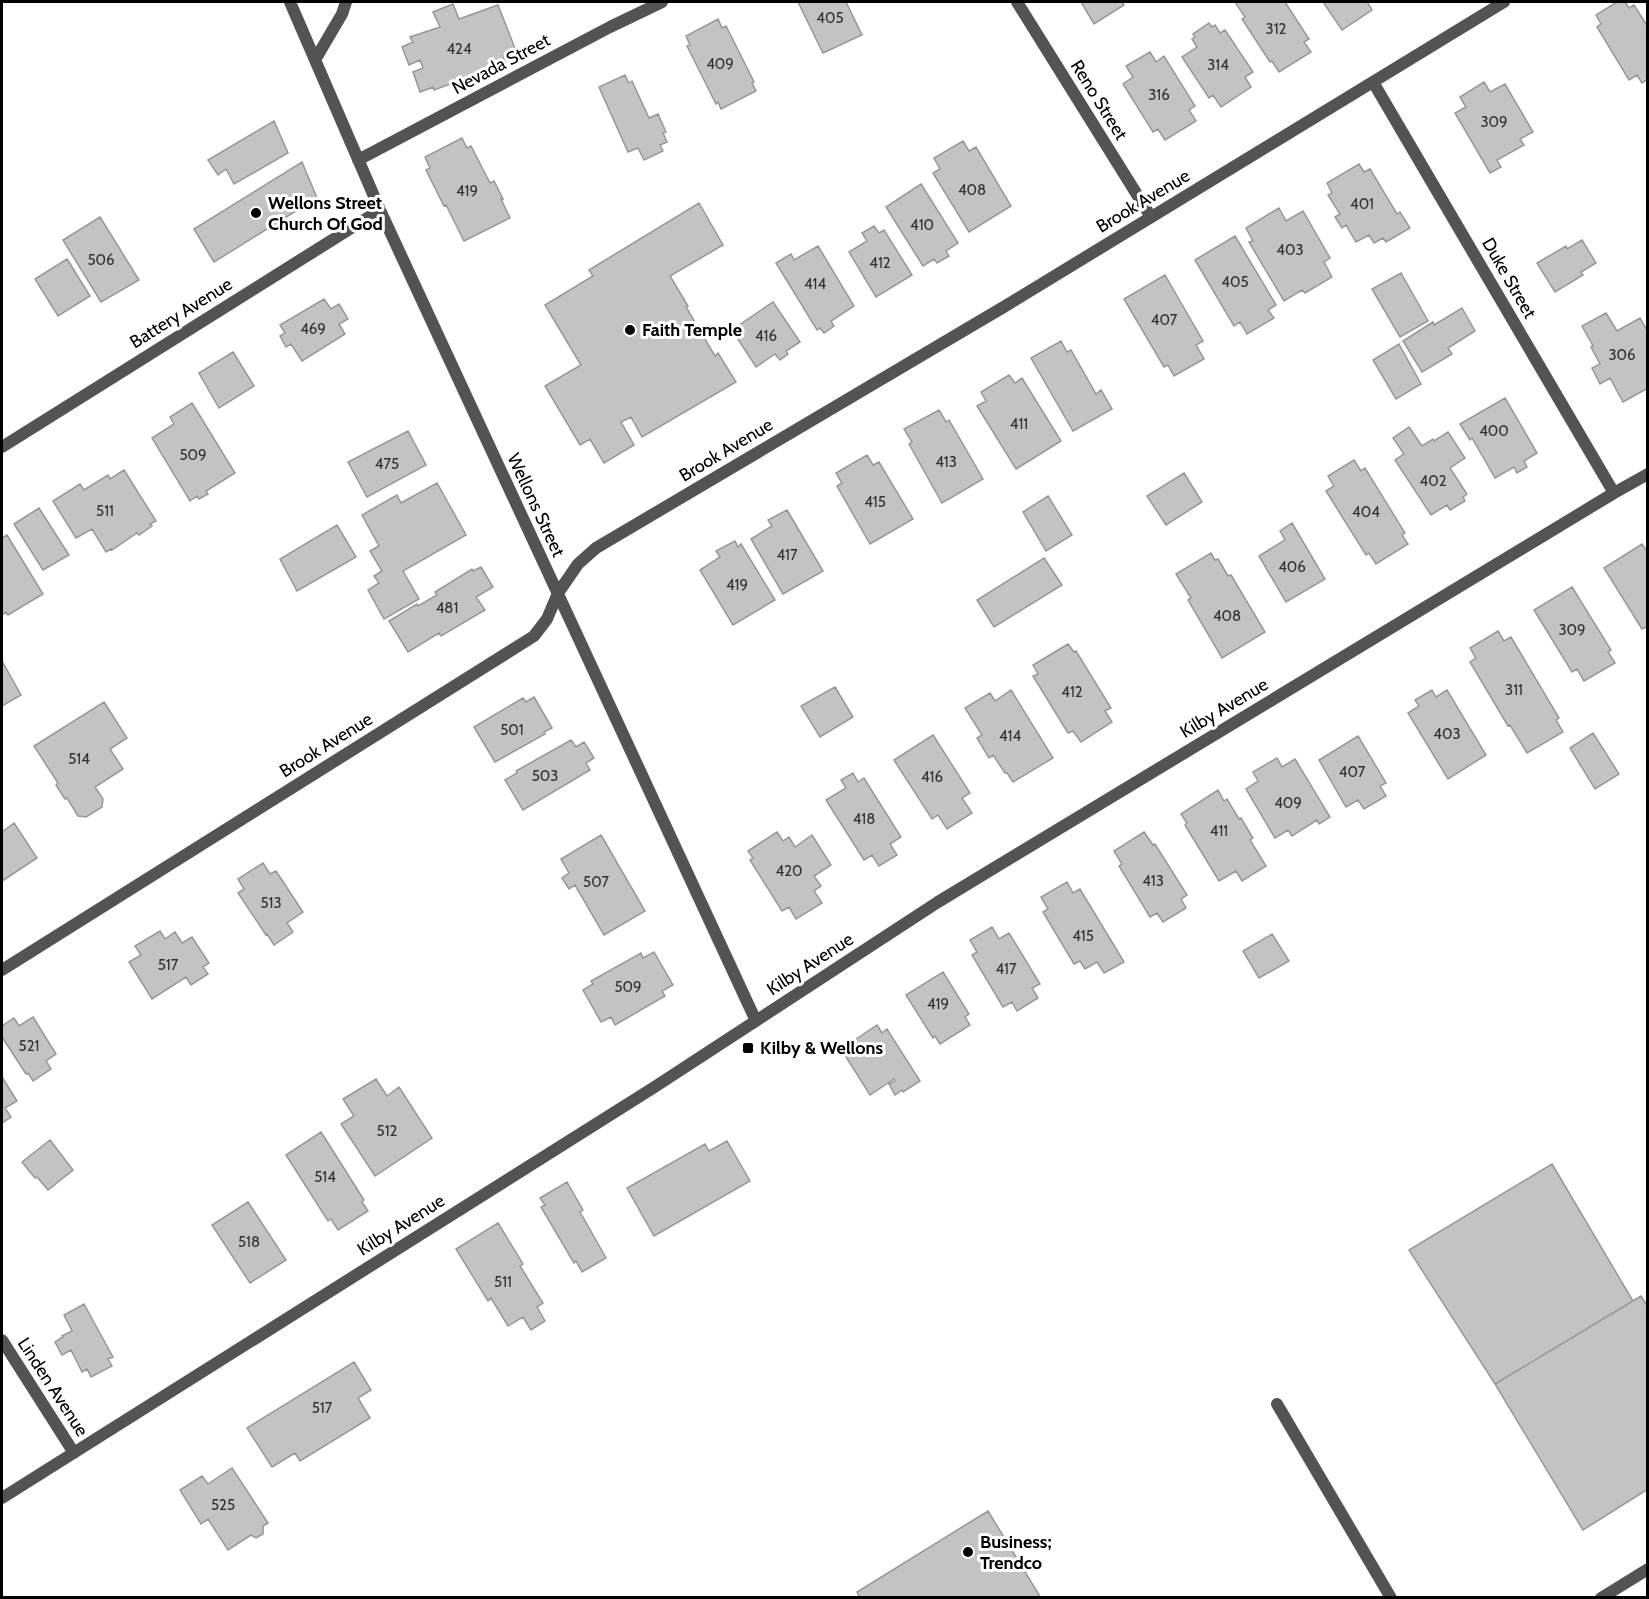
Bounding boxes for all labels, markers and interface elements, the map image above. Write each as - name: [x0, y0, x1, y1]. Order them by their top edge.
- house number: 405: [816, 9, 844, 27]
- house number: 312: [1266, 20, 1287, 38]
- street label: Nevada Street: [448, 29, 554, 99]
- house number: 424: [446, 40, 472, 58]
- house number: 409: [706, 55, 734, 73]
- street label: Reno Street: [1066, 56, 1132, 144]
- house number: 314: [1207, 56, 1229, 74]
- house number: 316: [1148, 86, 1170, 104]
- house number: 309: [1480, 113, 1508, 131]
- street label: Brook Avenue: [1092, 165, 1194, 237]
- house number: 408: [958, 181, 986, 199]
- house number: 419: [456, 182, 478, 200]
- place label: Wellons Street Church Of God: [268, 192, 383, 235]
- house number: 401: [1350, 195, 1374, 213]
- marker: Wellons Street Church Of God: [249, 206, 263, 220]
- house number: 410: [910, 216, 934, 234]
- street label: Duke Street: [1477, 234, 1541, 322]
- house number: 403: [1276, 241, 1304, 259]
- house number: 506: [87, 251, 115, 269]
- house number: 412: [869, 254, 891, 272]
- street label: Battery Avenue: [126, 273, 236, 353]
- house number: 405: [1221, 273, 1249, 291]
- house number: 414: [804, 275, 826, 293]
- house number: 407: [1151, 311, 1178, 329]
- place label: Faith Temple: [642, 319, 742, 341]
- house number: 469: [300, 320, 326, 338]
- marker: Faith Temple: [623, 323, 637, 337]
- house number: 416: [755, 327, 777, 345]
- house number: 306: [1608, 346, 1636, 364]
- street label: Brook Avenue: [675, 414, 777, 486]
- house number: 411: [1010, 415, 1028, 433]
- house number: 400: [1479, 422, 1509, 440]
- house number: 509: [179, 446, 207, 464]
- street label: Wellons Street: [502, 450, 570, 560]
- house number: 413: [935, 453, 957, 471]
- house number: 475: [375, 455, 399, 473]
- house number: 402: [1420, 472, 1447, 490]
- house number: 415: [864, 493, 886, 511]
- house number: 511: [96, 502, 114, 520]
- house number: 404: [1352, 503, 1380, 521]
- house number: 417: [776, 546, 798, 564]
- house number: 406: [1278, 558, 1306, 576]
- house number: 419: [726, 576, 748, 594]
- house number: 481: [436, 599, 458, 617]
- house number: 408: [1213, 607, 1241, 625]
- house number: 309: [1558, 621, 1586, 639]
- street label: Kilby Avenue: [1176, 673, 1272, 743]
- house number: 311: [1505, 681, 1523, 699]
- house number: 412: [1061, 683, 1083, 701]
- street label: Brook Avenue: [276, 708, 376, 782]
- house number: 501: [500, 721, 524, 739]
- house number: 403: [1433, 725, 1461, 743]
- house number: 414: [999, 727, 1021, 745]
- house number: 514: [68, 750, 90, 768]
- house number: 407: [1339, 763, 1366, 781]
- house number: 503: [532, 767, 558, 785]
- house number: 416: [921, 768, 943, 786]
- house number: 409: [1274, 794, 1302, 812]
- house number: 418: [853, 810, 875, 828]
- house number: 411: [1210, 822, 1228, 840]
- house number: 420: [776, 862, 803, 880]
- house number: 413: [1142, 872, 1164, 890]
- house number: 507: [583, 873, 609, 891]
- house number: 513: [260, 894, 282, 912]
- house number: 415: [1072, 927, 1094, 945]
- street label: Kilby Avenue: [763, 928, 857, 1000]
- house number: 517: [158, 956, 179, 974]
- house number: 417: [995, 960, 1017, 978]
- house number: 509: [614, 978, 642, 996]
- house number: 419: [927, 995, 949, 1013]
- house number: 521: [19, 1037, 39, 1055]
- place label: Kilby & Wellons: [760, 1037, 883, 1059]
- marker: Kilby & Wellons: [741, 1041, 755, 1055]
- house number: 512: [377, 1122, 398, 1140]
- house number: 514: [314, 1168, 336, 1186]
- street label: Kilby Avenue: [353, 1190, 449, 1260]
- house number: 518: [238, 1233, 260, 1251]
- house number: 511: [494, 1273, 512, 1291]
- street label: Linden Avenue: [13, 1333, 93, 1441]
- house number: 517: [312, 1399, 333, 1417]
- house number: 525: [211, 1496, 235, 1514]
- place label: Business; Trendco: [980, 1531, 1052, 1574]
- marker: Business; Trendco: [961, 1545, 975, 1559]

